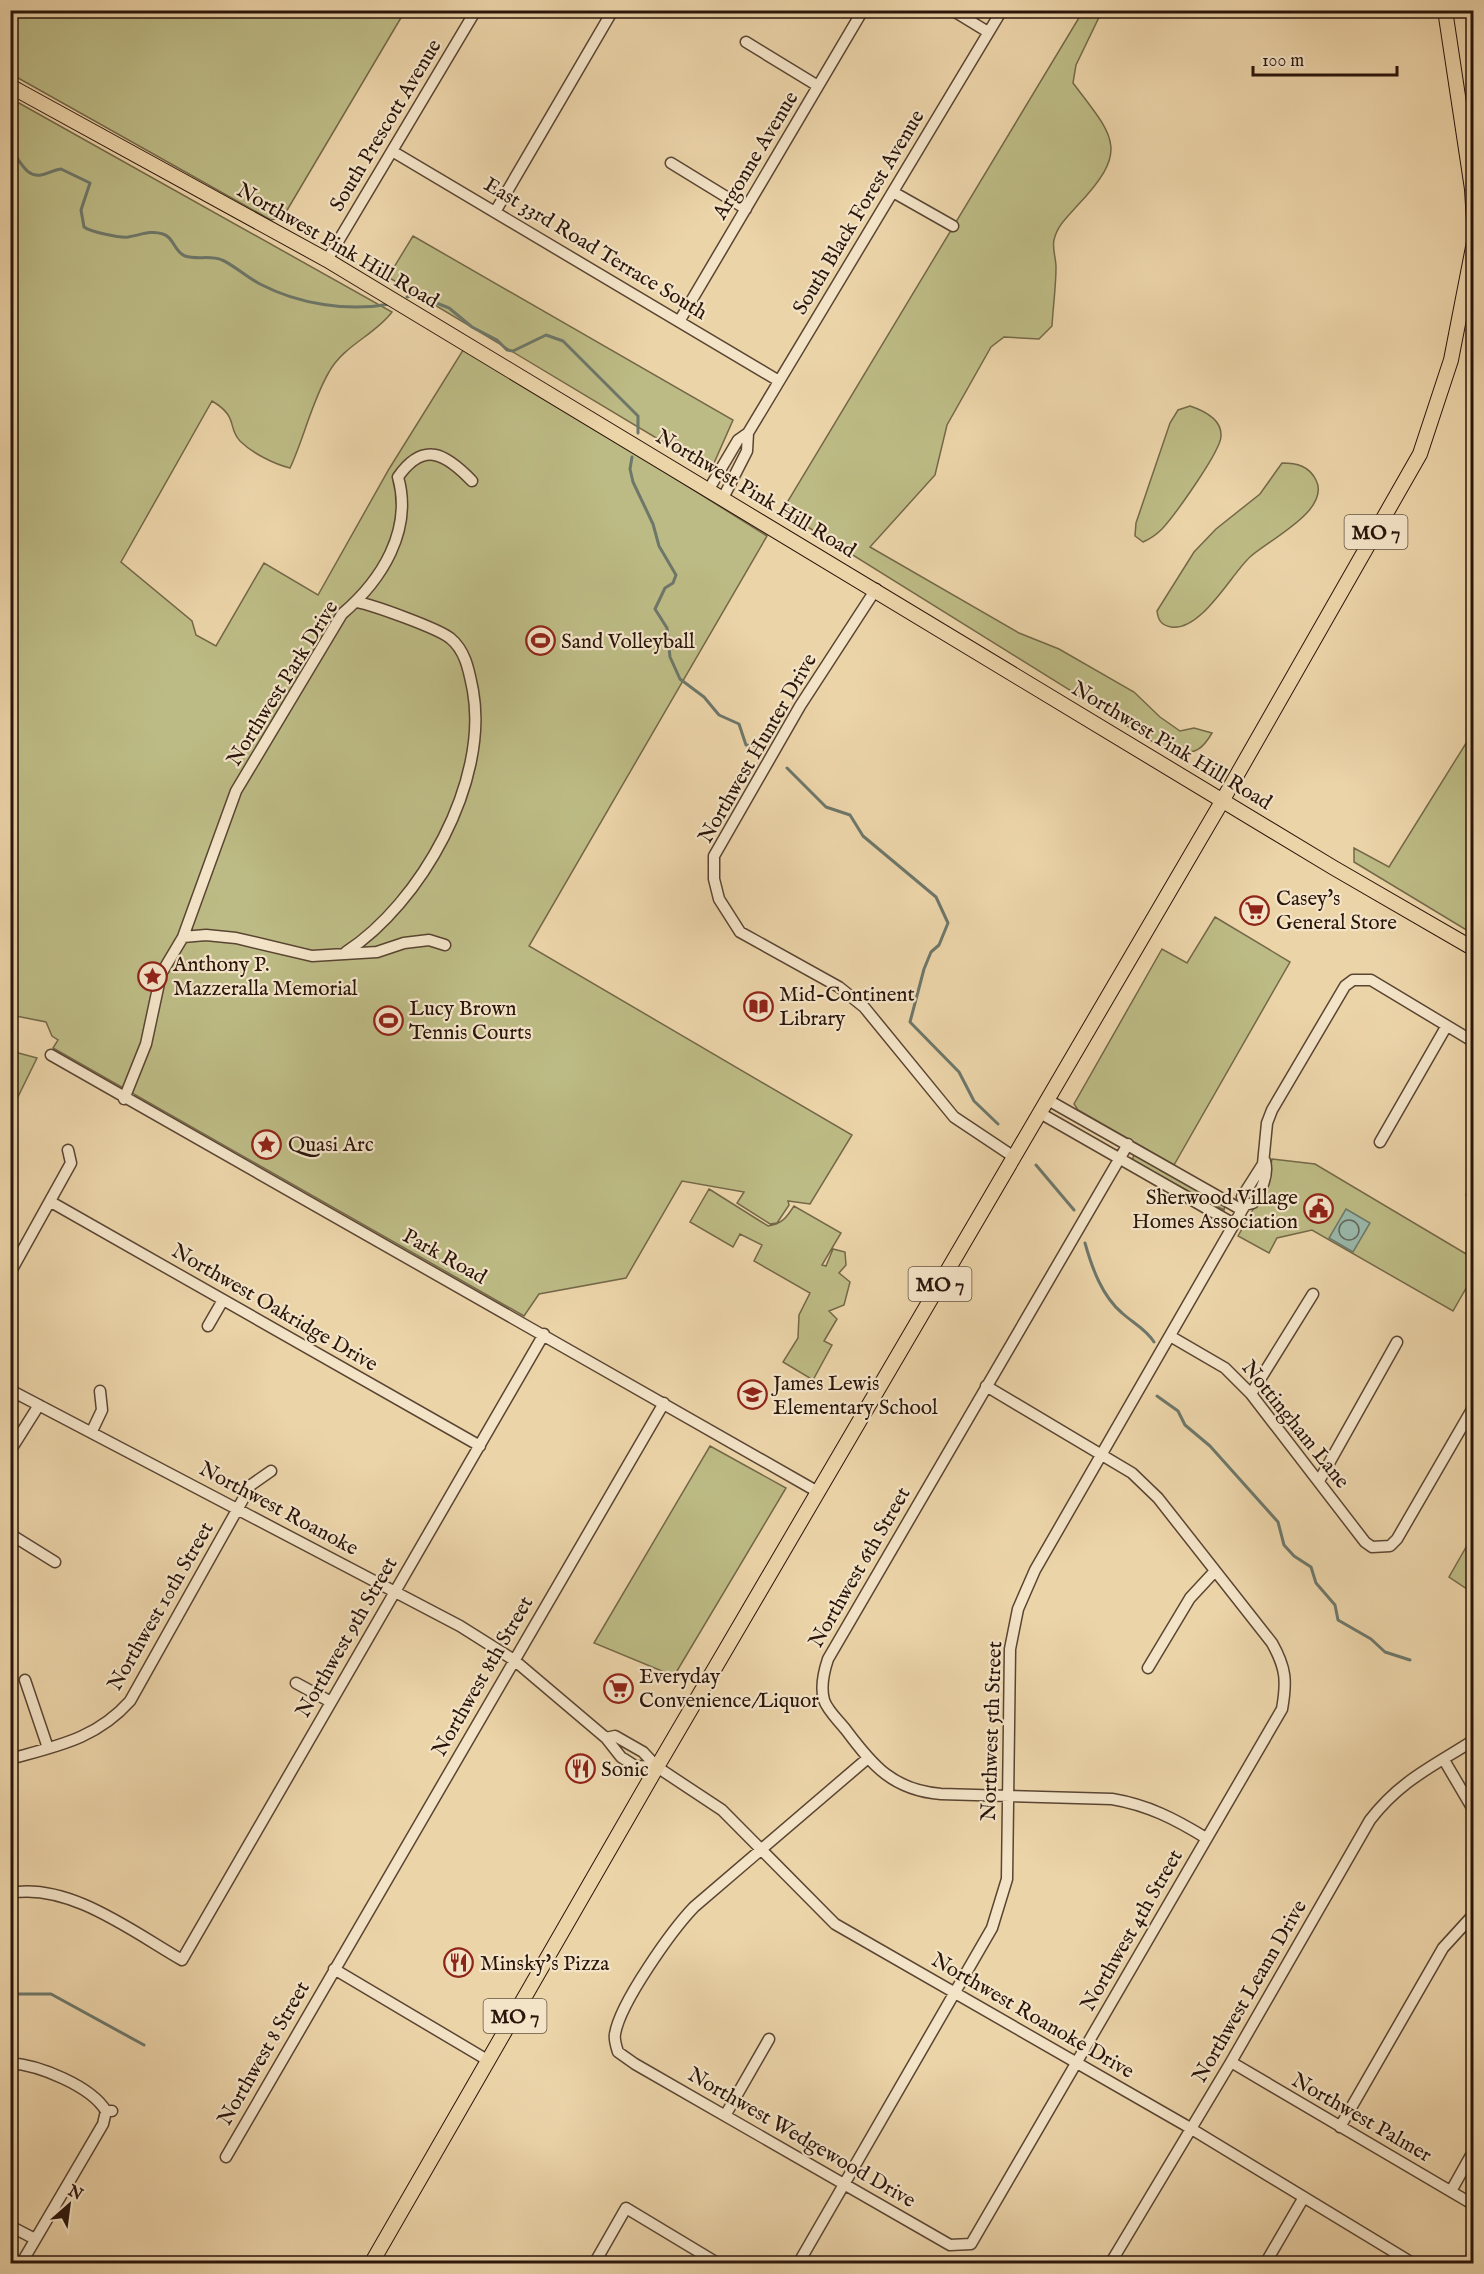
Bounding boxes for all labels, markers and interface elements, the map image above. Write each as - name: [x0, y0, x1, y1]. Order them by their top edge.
- street label: South Prescott Avenue: [324, 34, 449, 217]
- scale bar: [1253, 39, 1397, 77]
- text: 100 m: [1262, 50, 1304, 73]
- street label: Argonne Avenue: [707, 86, 805, 226]
- street label: South Black Forest Avenue: [787, 105, 931, 320]
- street label: East 33rd Road Terrace South: [478, 172, 712, 327]
- street label: Northwest Pink Hill Road: [231, 177, 444, 316]
- street label: Northwest Pink Hill Road: [650, 424, 861, 565]
- road number: MO 7: [1344, 515, 1408, 549]
- street label: Northwest Park Drive: [221, 596, 345, 772]
- sports icon: Sand Volleyball: [524, 625, 556, 657]
- place label: Sand Volleyball: [561, 629, 695, 656]
- street label: Northwest Hunter Drive: [693, 649, 824, 849]
- street label: Northwest Pink Hill Road: [1066, 676, 1277, 817]
- place label: Casey's General Store: [1276, 886, 1397, 937]
- supermarket icon: Casey's General Store: [1239, 894, 1271, 926]
- place label: Anthony P. Mazzeralla Memorial: [172, 952, 358, 1003]
- place icon: Anthony P. Mazzeralla Memorial: [136, 960, 168, 992]
- place label: Mid-Continent Library: [779, 982, 915, 1033]
- library icon: Mid-Continent Library: [742, 990, 774, 1022]
- place label: Lucy Brown Tennis Courts: [409, 996, 532, 1047]
- sports icon: Lucy Brown Tennis Courts: [372, 1004, 404, 1036]
- place icon: Quasi Arc: [251, 1128, 283, 1160]
- place label: Quasi Arc: [288, 1132, 374, 1159]
- place label: Sherwood Village Homes Association: [1132, 1185, 1298, 1236]
- public building icon: Sherwood Village Homes Association: [1303, 1193, 1335, 1225]
- street label: Park Road: [397, 1223, 492, 1292]
- street label: Northwest Oakridge Drive: [166, 1238, 383, 1379]
- road number: MO 7: [908, 1267, 972, 1301]
- street label: Nottingham Lane: [1235, 1355, 1355, 1495]
- place label: James Lewis Elementary School: [771, 1371, 938, 1422]
- school or university icon: James Lewis Elementary School: [736, 1379, 768, 1411]
- street label: Northwest Roanoke: [194, 1456, 363, 1563]
- street label: Northwest 6th Street: [803, 1483, 917, 1653]
- street label: Northwest 10th Street: [102, 1518, 221, 1696]
- street label: Northwest 9th Street: [290, 1552, 404, 1723]
- street label: Northwest 8th Street: [426, 1592, 540, 1762]
- street label: Northwest 5th Street: [976, 1641, 1009, 1821]
- place label: Everyday Convenience/Liquor: [639, 1664, 819, 1715]
- supermarket icon: Everyday Convenience/Liquor: [602, 1672, 634, 1704]
- restaurant icon: Sonic: [564, 1753, 596, 1785]
- place label: Sonic: [601, 1757, 649, 1784]
- street label: Northwest 4th Street: [1075, 1845, 1190, 2017]
- street label: Northwest Leann Drive: [1187, 1895, 1314, 2088]
- restaurant icon: Minsky's Pizza: [443, 1947, 475, 1979]
- street label: Northwest Roanoke Drive: [926, 1947, 1139, 2086]
- place label: Minsky's Pizza: [480, 1951, 610, 1978]
- street label: Northwest 8 Street: [212, 1977, 317, 2131]
- road number: MO 7: [484, 1999, 546, 2033]
- street label: Northwest Wedgewood Drive: [682, 2062, 920, 2215]
- street label: Northwest Palmer: [1286, 2067, 1436, 2169]
- north arrow: [39, 2175, 99, 2235]
- text: N: [63, 2181, 86, 2206]

